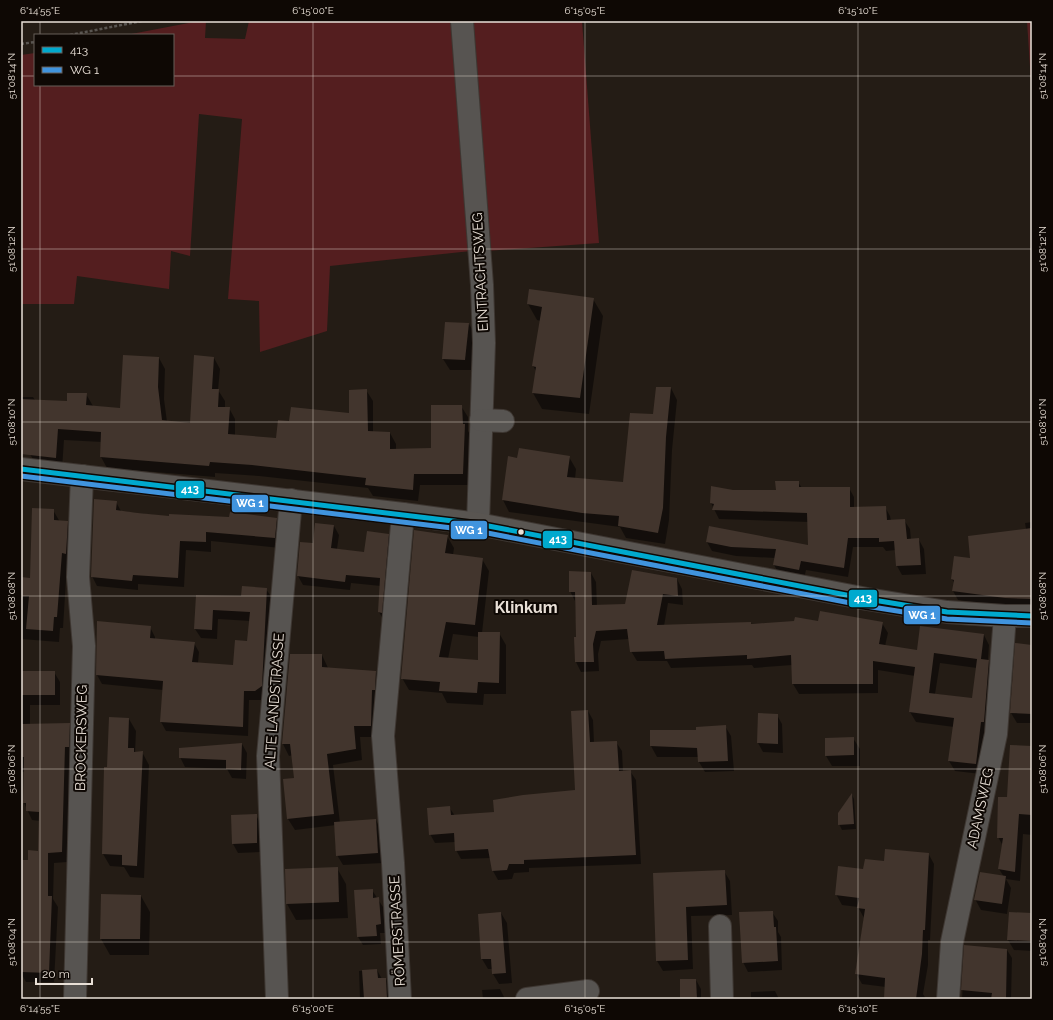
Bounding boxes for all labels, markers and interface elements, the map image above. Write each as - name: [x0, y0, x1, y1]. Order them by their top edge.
- text: 6°14'55"E: [20, 5, 60, 16]
- text: 6°15'00"E: [292, 5, 334, 16]
- text: 6°15'05"E: [565, 5, 605, 16]
- text: 6°15'10"E: [838, 5, 878, 16]
- legend: [34, 34, 174, 86]
- text: 413: [70, 43, 88, 57]
- text: 51°08'14"N: [6, 53, 17, 99]
- text: 51°08'14"N: [1037, 53, 1048, 99]
- text: WG 1: [70, 63, 99, 77]
- street label: EINTRACHTSWEG: [469, 212, 491, 332]
- text: 51°08'12"N: [6, 226, 17, 272]
- text: 51°08'12"N: [1037, 226, 1048, 272]
- text: 51°08'10"N: [6, 399, 17, 446]
- text: 51°08'10"N: [1037, 399, 1048, 446]
- line badge: 413: [175, 480, 205, 499]
- text: 413: [181, 483, 199, 496]
- line badge: WG 1: [231, 494, 269, 513]
- text: WG 1: [236, 497, 264, 510]
- line badge: WG 1: [450, 520, 488, 540]
- text: WG 1: [455, 524, 483, 537]
- unlabelled marker: [516, 527, 526, 537]
- line badge: 413: [542, 530, 573, 549]
- text: 413: [549, 533, 567, 546]
- text: 51°08'08"N: [6, 572, 17, 620]
- text: 51°08'08"N: [1037, 572, 1048, 620]
- line badge: 413: [848, 589, 878, 608]
- text: 413: [854, 592, 872, 605]
- district label: Klinkum: [494, 598, 558, 617]
- line badge: WG 1: [903, 605, 941, 625]
- text: WG 1: [908, 609, 936, 622]
- street label: ALTE LANDSTRASSE: [261, 633, 287, 769]
- street label: BROCKERSWEG: [72, 685, 90, 791]
- text: 51°08'06"N: [6, 745, 17, 793]
- text: 51°08'06"N: [1037, 745, 1048, 793]
- street label: ADAMSWEG: [964, 766, 996, 850]
- street label: RÖMERSTRASSE: [384, 875, 408, 987]
- text: 51°08'04"N: [6, 918, 17, 966]
- text: 51°08'04"N: [1037, 918, 1048, 966]
- scale bar: [36, 960, 92, 986]
- text: 20 m: [42, 967, 70, 981]
- text: 6°14'55"E: [20, 1003, 60, 1014]
- text: 6°15'00"E: [292, 1003, 334, 1014]
- text: 6°15'05"E: [565, 1003, 605, 1014]
- text: 6°15'10"E: [838, 1003, 878, 1014]

